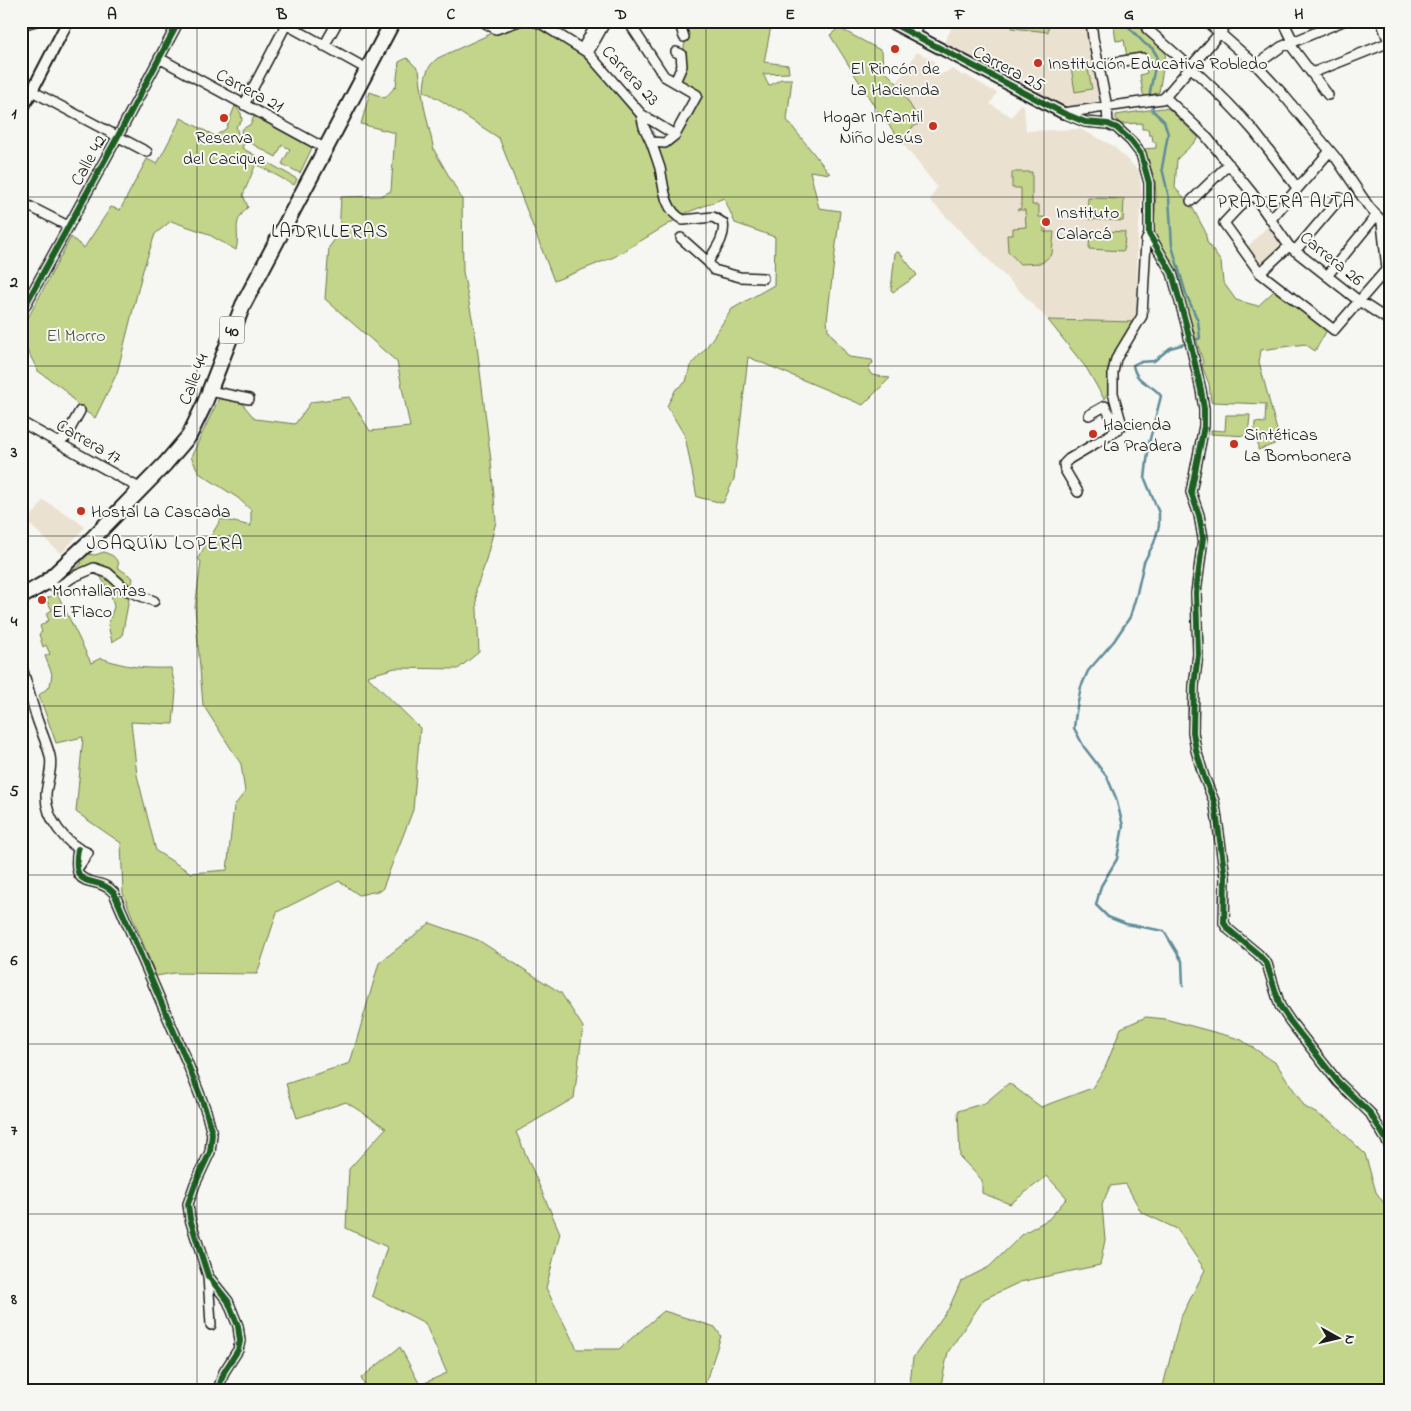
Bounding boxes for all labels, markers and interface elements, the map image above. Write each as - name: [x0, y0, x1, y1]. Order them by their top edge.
- text: A: [107, 3, 117, 27]
- text: B: [276, 3, 288, 27]
- text: C: [447, 3, 456, 27]
- text: D: [614, 3, 627, 27]
- text: E: [785, 3, 795, 27]
- text: F: [954, 3, 966, 27]
- text: G: [1124, 3, 1134, 27]
- text: H: [1294, 3, 1304, 27]
- street label: Carrera 23: [594, 40, 665, 113]
- street label: Carrera 25: [968, 40, 1049, 100]
- marker: El Rincón de La Hacienda: [889, 43, 901, 55]
- place label: Institución Educativa Robledo: [1048, 52, 1268, 78]
- place label: El Rincón de La Hacienda: [850, 57, 941, 104]
- marker: Institución Educativa Robledo: [1032, 57, 1044, 69]
- street label: Carrera 21: [211, 63, 288, 121]
- text: 1: [11, 102, 17, 126]
- place label: Hogar Infantil Niño Jesús: [823, 105, 923, 152]
- marker: Reserva del Cacique: [218, 112, 230, 124]
- marker: Hogar Infantil Niño Jesús: [927, 120, 939, 132]
- place label: Reserva del Cacique: [183, 126, 266, 173]
- street label: Calle 42: [65, 131, 114, 191]
- district label: PRADERA ALTA: [1217, 189, 1355, 216]
- place label: Instituto Calarcá: [1056, 201, 1119, 248]
- marker: Instituto Calarcá: [1040, 216, 1052, 228]
- district label: LADRILLERAS: [271, 219, 389, 246]
- street label: Carrera 26: [1293, 226, 1368, 293]
- text: 2: [9, 271, 18, 295]
- road number: 40: [220, 316, 244, 344]
- park label: El Morro: [46, 324, 106, 350]
- street label: Calle 44: [173, 350, 217, 409]
- place label: Hacienda La Pradera: [1103, 413, 1182, 460]
- street label: Carrera 17: [50, 414, 126, 472]
- place label: Sintéticas La Bombonera: [1244, 423, 1351, 470]
- marker: Hacienda La Pradera: [1087, 428, 1099, 440]
- marker: Sintéticas La Bombonera: [1228, 438, 1240, 450]
- text: 3: [10, 441, 18, 465]
- place label: Hostal La Cascada: [91, 500, 230, 526]
- marker: Hostal La Cascada: [75, 505, 87, 517]
- district label: JOAQUÍN LOPERA: [87, 531, 243, 558]
- place label: Montallantas El Flaco: [52, 579, 147, 626]
- marker: Montallantas El Flaco: [36, 594, 48, 606]
- text: 4: [10, 610, 18, 634]
- text: 5: [9, 780, 19, 804]
- text: 6: [9, 949, 18, 973]
- text: 7: [11, 1119, 18, 1143]
- text: 8: [10, 1288, 17, 1312]
- north arrow: [1314, 1314, 1364, 1364]
- text: N: [1338, 1333, 1360, 1346]

